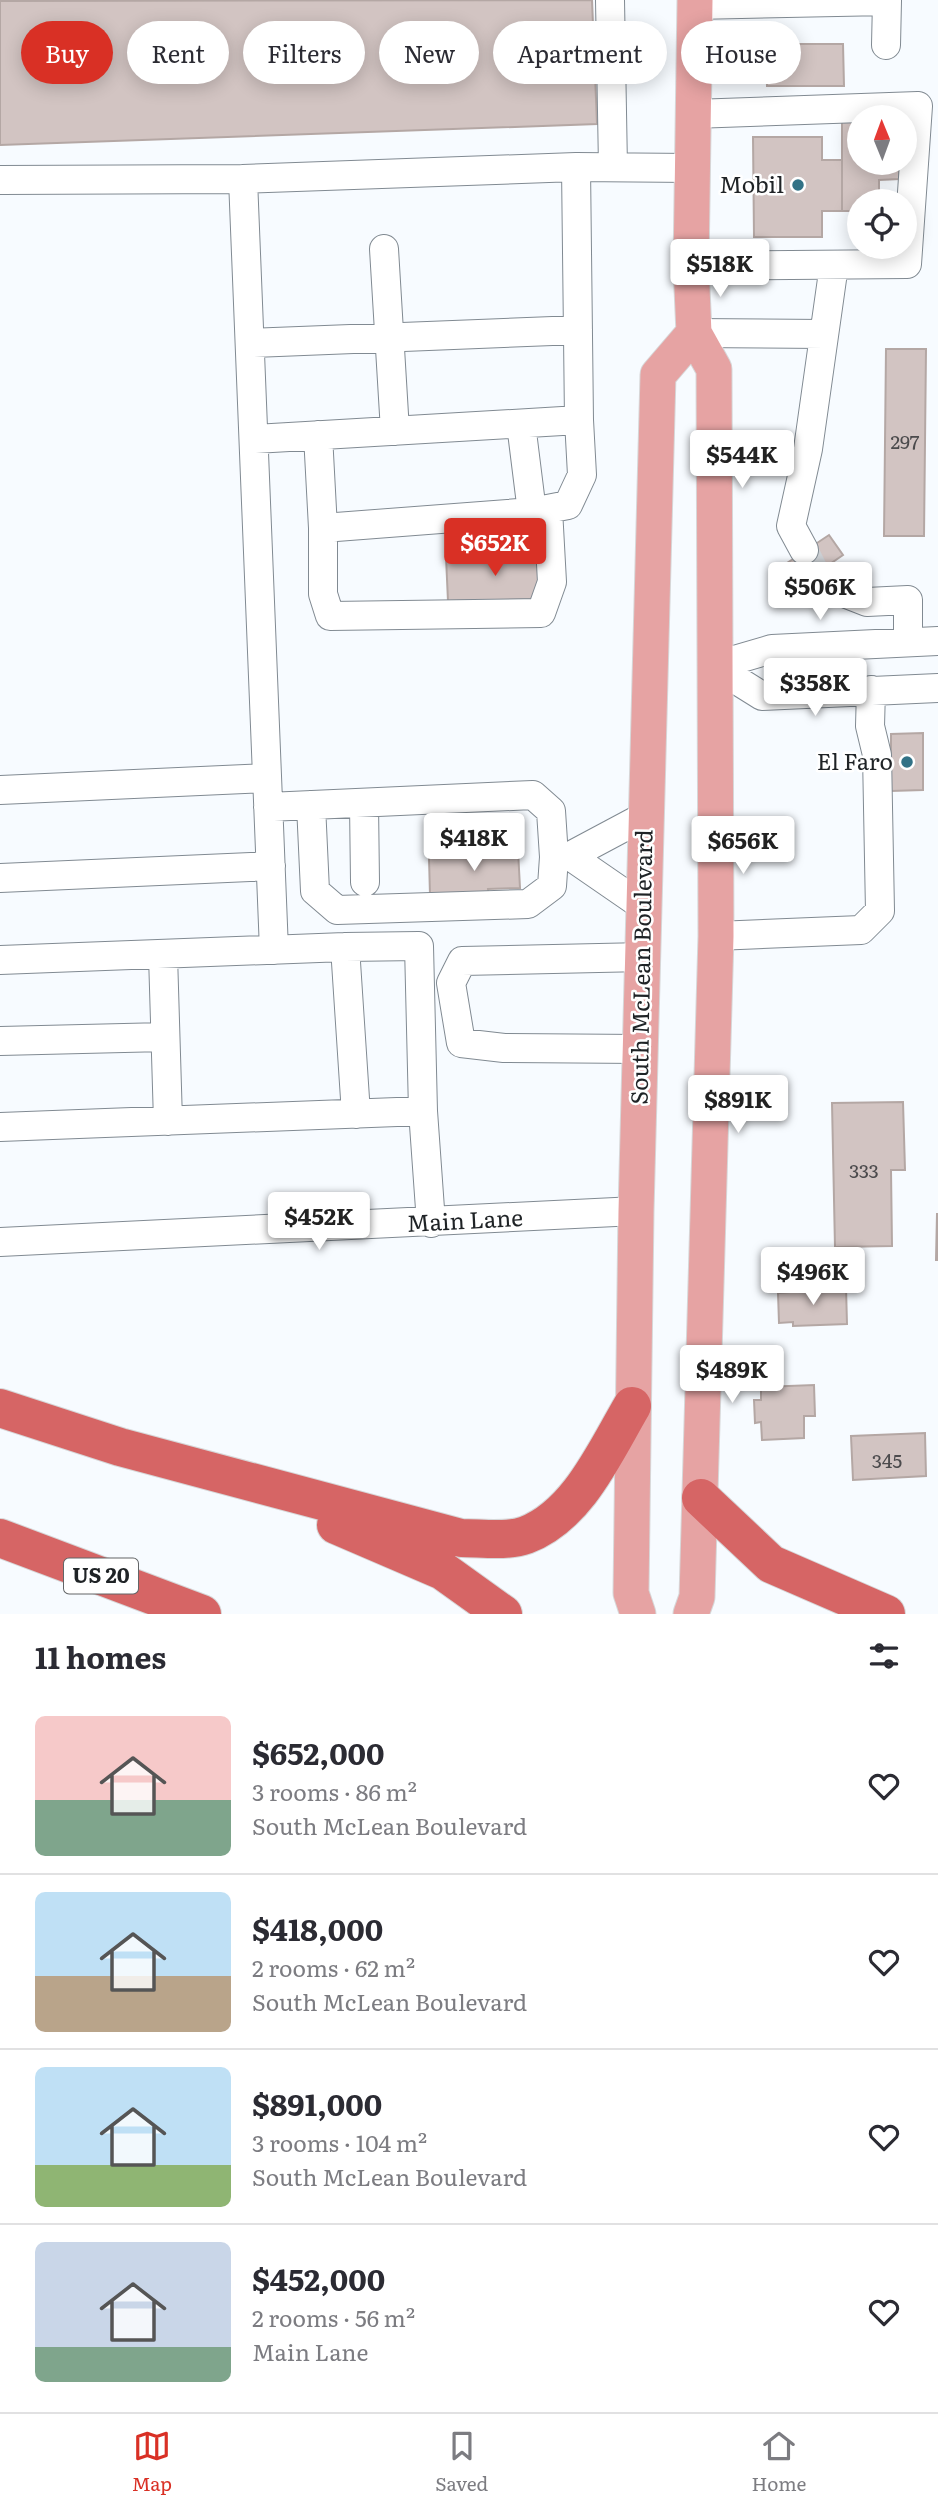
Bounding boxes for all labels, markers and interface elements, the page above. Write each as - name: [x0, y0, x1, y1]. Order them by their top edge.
- chip: Buy: [21, 21, 113, 84]
- chip: Rent: [127, 21, 229, 84]
- chip: Filters: [243, 21, 365, 84]
- chip: New: [379, 21, 479, 84]
- chip: Apartment: [493, 21, 667, 84]
- chip: House: [681, 21, 801, 84]
- north arrow: [847, 105, 917, 175]
- map controls: [847, 105, 917, 259]
- place label: Mobil: [719, 166, 784, 200]
- marker: Mobil: [790, 177, 806, 193]
- button: locate: [847, 189, 917, 259]
- pin: $518K: [671, 240, 769, 299]
- text: $518K: [686, 245, 754, 279]
- house number: 297: [890, 427, 920, 455]
- pin: $544K: [693, 430, 791, 490]
- text: $544K: [706, 436, 778, 470]
- pin: $652K: [446, 518, 544, 578]
- text: $652K: [460, 524, 530, 558]
- pin: $506K: [771, 562, 869, 622]
- text: $506K: [784, 568, 856, 602]
- pin: $358K: [766, 658, 864, 718]
- text: $358K: [780, 664, 850, 698]
- place label: El Faro: [817, 743, 893, 777]
- marker: El Faro: [899, 754, 915, 770]
- pin: $418K: [425, 814, 523, 873]
- pin: $656K: [694, 816, 792, 876]
- text: $418K: [440, 819, 508, 853]
- text: $656K: [708, 822, 778, 856]
- street label: South McLean Boulevard: [621, 829, 659, 1105]
- pin: $891K: [689, 1076, 787, 1135]
- text: $891K: [704, 1081, 772, 1115]
- house number: 333: [849, 1156, 879, 1184]
- pin: $452K: [270, 1192, 368, 1252]
- text: $452K: [284, 1198, 354, 1232]
- street label: Main Lane: [406, 1199, 524, 1239]
- pin: $496K: [764, 1248, 862, 1307]
- text: $496K: [777, 1253, 849, 1287]
- pin: $489K: [683, 1346, 781, 1405]
- text: $489K: [696, 1351, 768, 1385]
- house number: 345: [872, 1446, 903, 1474]
- road number: US 20: [64, 1558, 138, 1594]
- text: 11 homes: [35, 1634, 166, 1678]
- icon: filters: [865, 1637, 903, 1675]
- text: $652,000: [252, 1730, 385, 1774]
- icon: home: [91, 1744, 175, 1828]
- icon: heart: [865, 1767, 903, 1805]
- text: 3 rooms · 86 m²: [252, 1774, 417, 1808]
- text: South McLean Boulevard: [252, 1808, 527, 1842]
- text: $418,000: [252, 1906, 383, 1950]
- icon: home: [91, 1920, 175, 2004]
- icon: heart: [865, 1943, 903, 1981]
- text: 2 rooms · 62 m²: [252, 1950, 415, 1984]
- text: South McLean Boulevard: [252, 1984, 527, 2018]
- text: $891,000: [252, 2081, 382, 2125]
- icon: home: [91, 2095, 175, 2179]
- icon: heart: [865, 2118, 903, 2156]
- text: 3 rooms · 104 m²: [252, 2125, 427, 2159]
- text: South McLean Boulevard: [252, 2159, 527, 2193]
- text: $452,000: [252, 2256, 385, 2300]
- icon: home: [91, 2270, 175, 2354]
- icon: heart: [865, 2293, 903, 2331]
- text: 2 rooms · 56 m²: [252, 2300, 415, 2334]
- text: Main Lane: [252, 2334, 368, 2368]
- tab: Map: [132, 2427, 172, 2497]
- tab: Saved: [435, 2427, 488, 2497]
- tab: Home: [752, 2427, 806, 2497]

